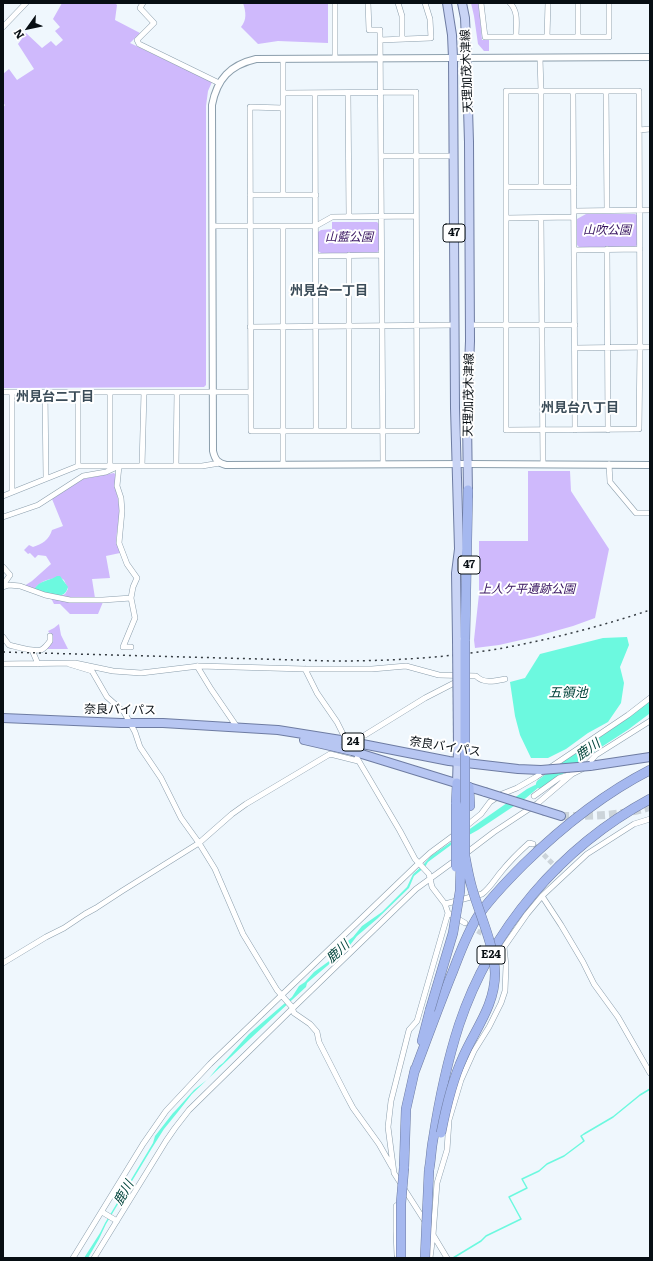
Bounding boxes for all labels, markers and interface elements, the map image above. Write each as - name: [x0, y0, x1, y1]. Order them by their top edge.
- north arrow: [8, 8, 48, 48]
- text: N: [9, 26, 27, 43]
- street label: 天理加茂木津線: [458, 29, 476, 113]
- park label: 山吹公園: [583, 223, 631, 237]
- road number: 47: [443, 224, 465, 242]
- park label: 山藍公園: [325, 230, 373, 244]
- district label: 州見台一丁目: [290, 283, 368, 299]
- street label: 天理加茂木津線: [461, 353, 477, 437]
- district label: 州見台二丁目: [16, 389, 94, 405]
- district label: 州見台八丁目: [541, 400, 619, 416]
- road number: 47: [458, 556, 480, 574]
- park label: 上人ケ平遺跡公園: [479, 582, 575, 596]
- water label: 五領池: [549, 685, 587, 701]
- street label: 奈良バイパス: [84, 702, 156, 718]
- road number: 24: [342, 733, 364, 751]
- street label: 奈良バイパス: [408, 734, 482, 760]
- water label: 鹿川: [573, 736, 603, 764]
- water label: 鹿川: [323, 938, 353, 966]
- road number: E24: [477, 946, 505, 964]
- water label: 鹿川: [111, 1178, 137, 1208]

